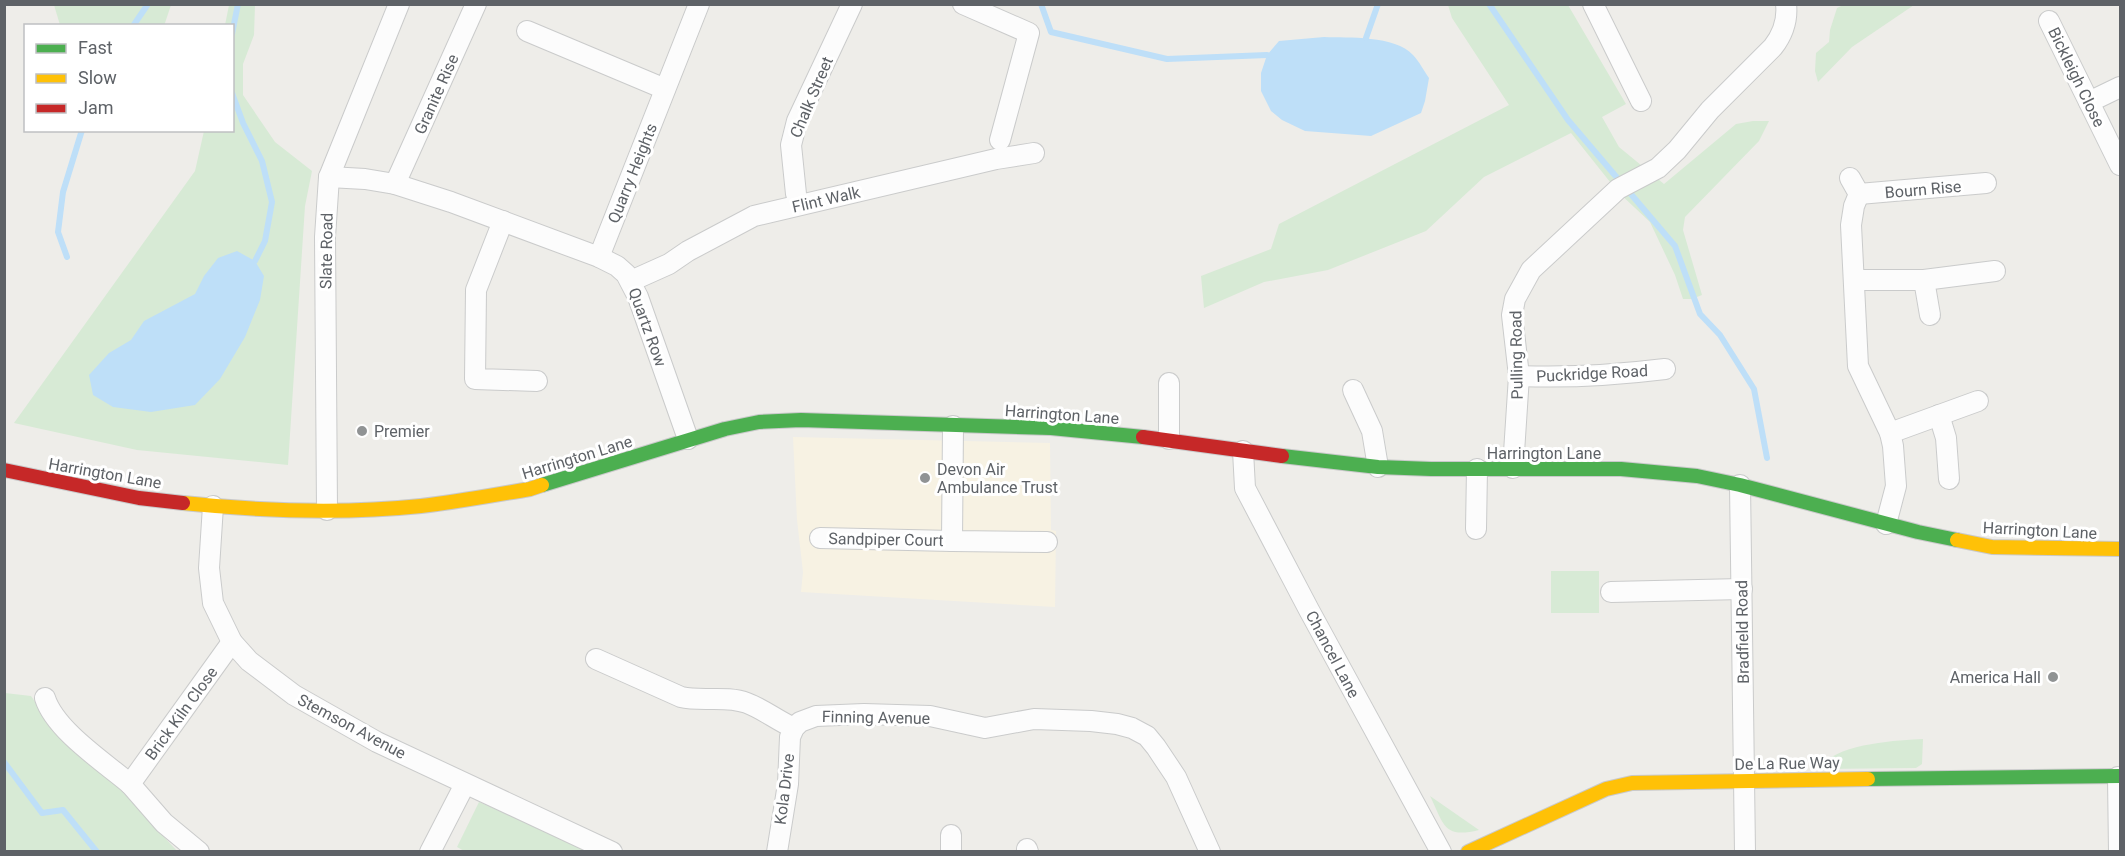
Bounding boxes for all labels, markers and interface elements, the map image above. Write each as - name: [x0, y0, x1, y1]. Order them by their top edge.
- legend: [24, 24, 234, 132]
- street label: Bickleigh Close: [2044, 24, 2109, 130]
- text: Fast: [78, 37, 113, 58]
- street label: Granite Rise: [410, 51, 463, 137]
- street label: Chalk Street: [786, 54, 837, 141]
- text: Slow: [78, 67, 117, 88]
- text: Jam: [78, 97, 114, 118]
- street label: Quarry Heights: [604, 120, 661, 226]
- street label: Bourn Rise: [1884, 177, 1962, 202]
- street label: Flint Walk: [790, 182, 863, 217]
- street label: Slate Road: [316, 213, 337, 289]
- street label: Quartz Row: [624, 285, 671, 369]
- street label: Pulling Road: [1506, 310, 1527, 400]
- street label: Puckridge Road: [1536, 361, 1648, 386]
- street label: Harrington Lane: [1004, 401, 1120, 428]
- place label: Premier: [374, 422, 430, 441]
- marker: Premier: [355, 424, 369, 438]
- street label: Harrington Lane: [520, 432, 635, 483]
- street label: Harrington Lane: [1487, 444, 1601, 463]
- street label: Harrington Lane: [47, 454, 163, 493]
- place label: Devon Air Ambulance Trust: [937, 460, 1058, 497]
- marker: Devon Air Ambulance Trust: [918, 471, 932, 485]
- street label: Harrington Lane: [1982, 518, 2098, 543]
- street label: Sandpiper Court: [828, 529, 944, 550]
- street label: Bradfield Road: [1732, 580, 1753, 684]
- street label: Chancel Lane: [1302, 607, 1364, 701]
- street label: Brick Kiln Close: [141, 663, 222, 764]
- place label: America Hall: [1950, 668, 2041, 687]
- marker: America Hall: [2046, 670, 2060, 684]
- street label: Stemson Avenue: [294, 690, 409, 763]
- street label: Finning Avenue: [822, 707, 930, 728]
- street label: Kola Drive: [771, 752, 798, 826]
- street label: De La Rue Way: [1734, 753, 1840, 774]

